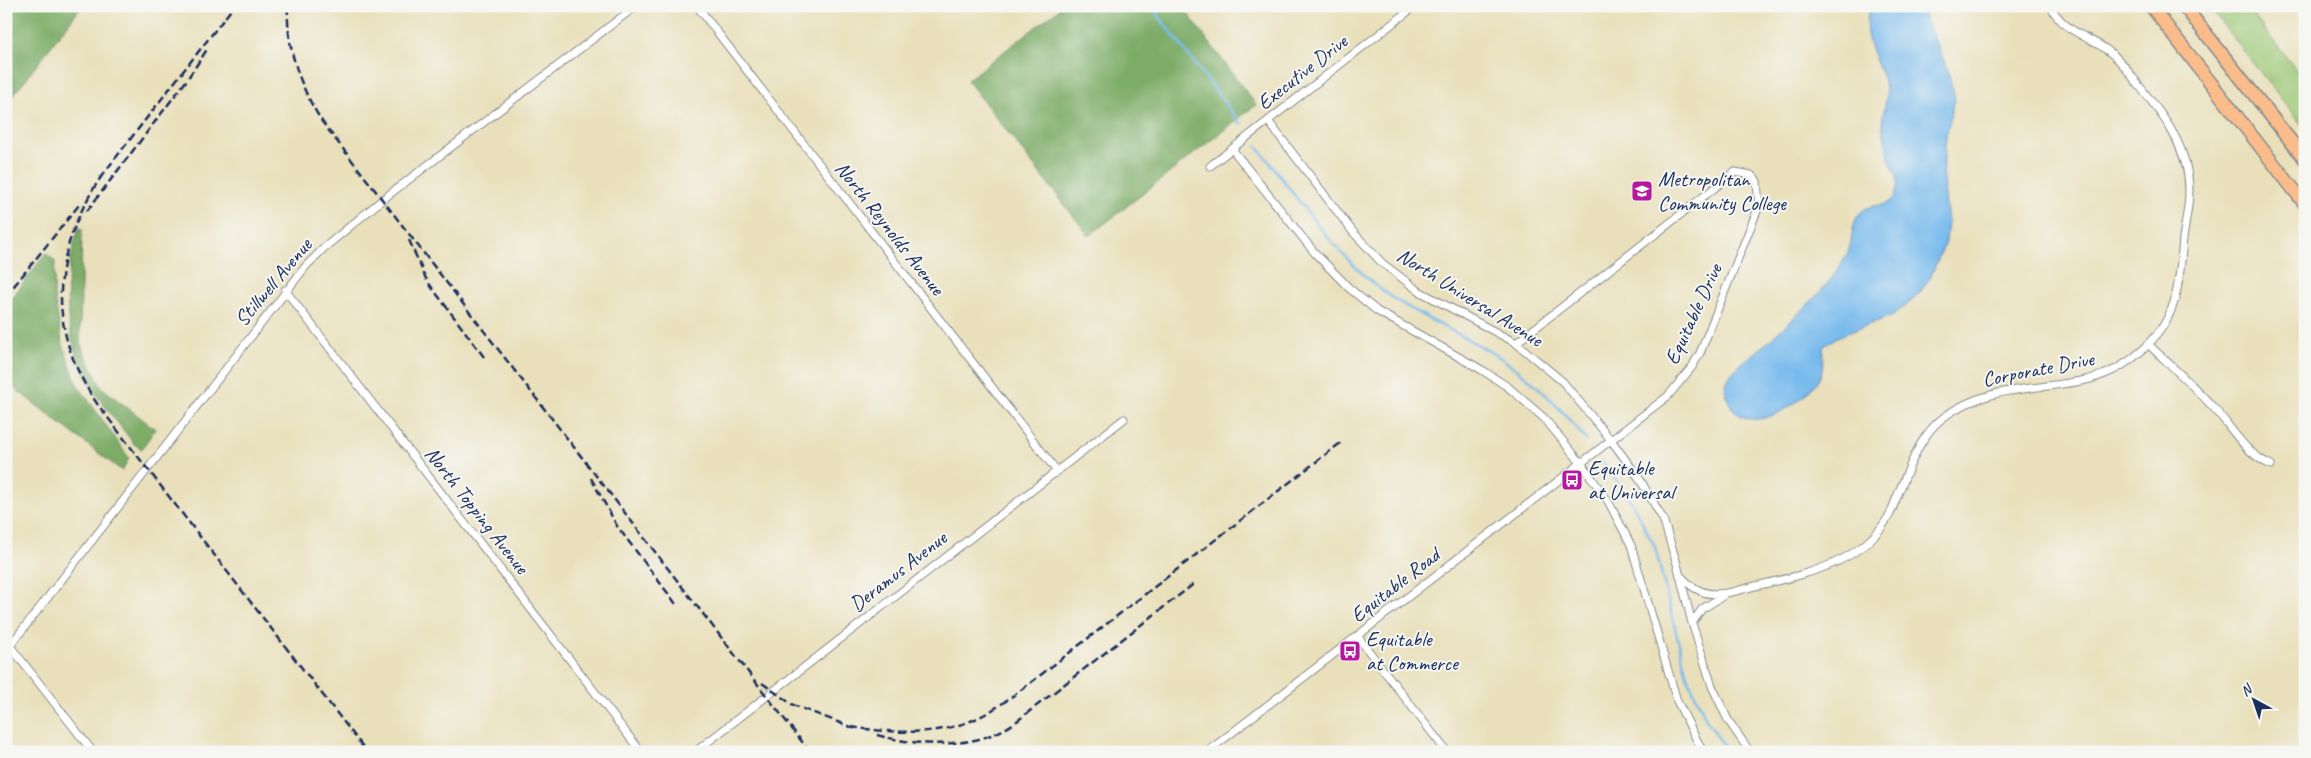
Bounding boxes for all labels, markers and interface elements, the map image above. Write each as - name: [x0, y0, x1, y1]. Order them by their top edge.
- street label: Executive Drive: [1252, 28, 1353, 115]
- street label: North Reynolds Avenue: [830, 156, 951, 301]
- place label: Metropolitan Community College: [1658, 166, 1787, 216]
- school or university icon: Metropolitan Community College: [1630, 179, 1654, 203]
- street label: Stillwell Avenue: [229, 232, 318, 331]
- street label: North Universal Avenue: [1392, 242, 1549, 353]
- street label: Equitable Drive: [1658, 258, 1728, 368]
- street label: Corporate Drive: [1980, 345, 2097, 393]
- street label: North Topping Avenue: [419, 441, 536, 580]
- place label: Equitable at Universal: [1588, 455, 1677, 505]
- bus stop icon: Equitable at Universal: [1560, 468, 1584, 492]
- street label: Deramus Avenue: [844, 524, 953, 617]
- street label: Equitable Road: [1345, 540, 1448, 628]
- place label: Equitable at Commerce: [1366, 626, 1460, 676]
- bus stop icon: Equitable at Commerce: [1338, 639, 1362, 663]
- north arrow: [2228, 676, 2278, 726]
- text: N: [2237, 680, 2257, 700]

